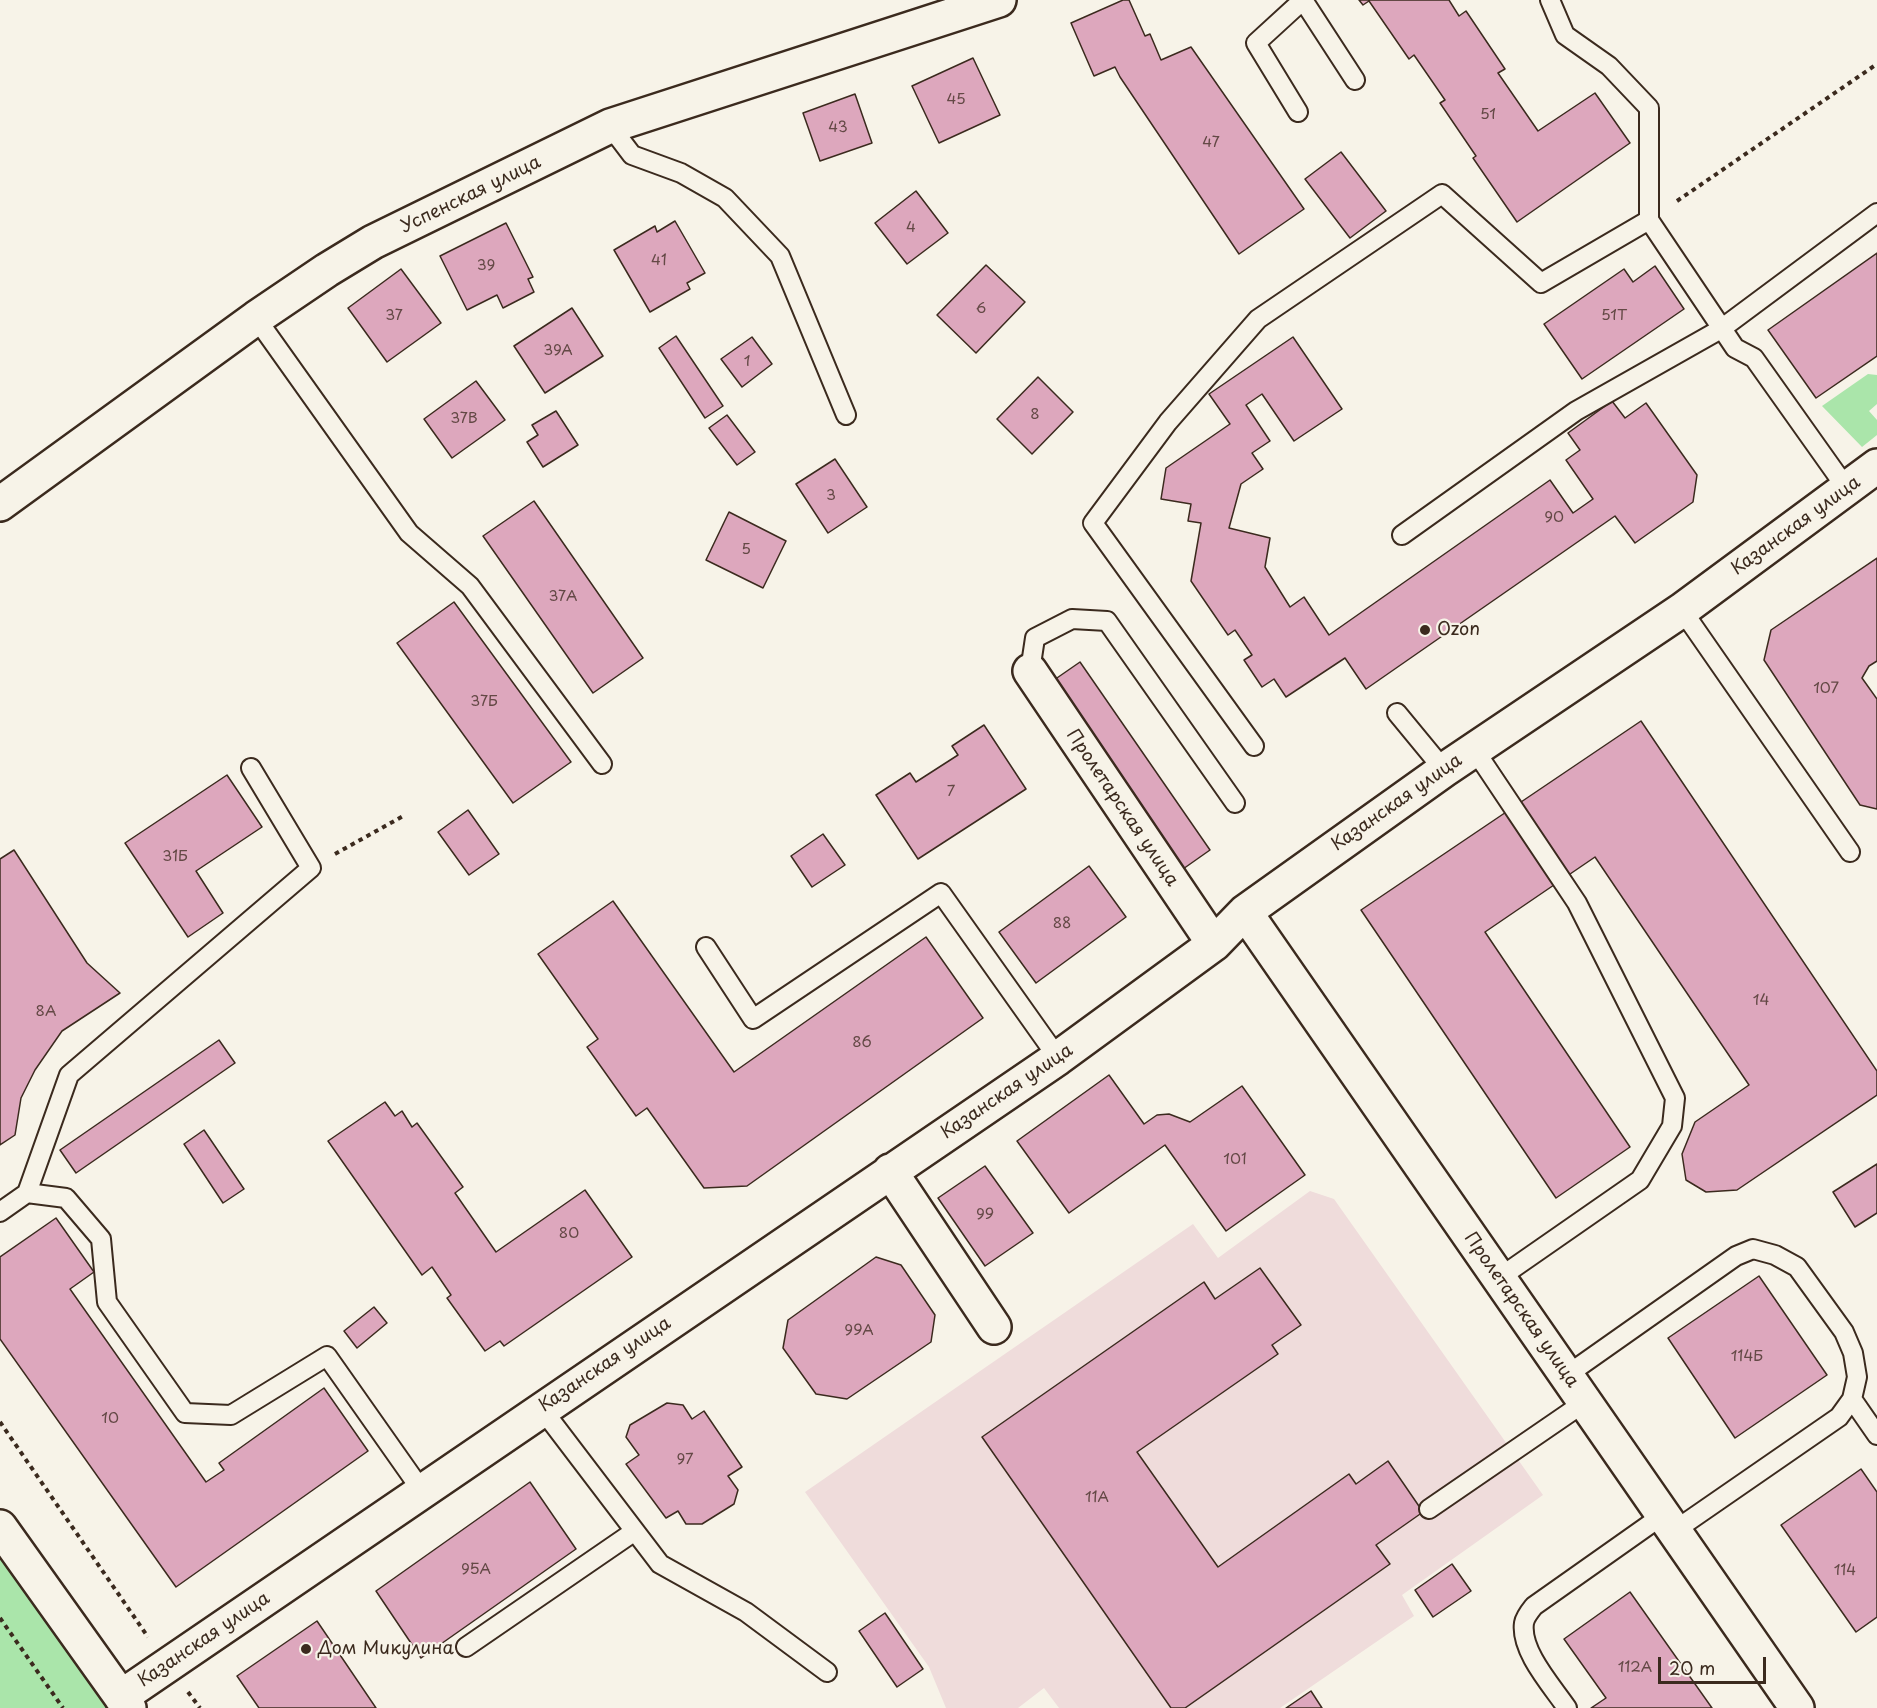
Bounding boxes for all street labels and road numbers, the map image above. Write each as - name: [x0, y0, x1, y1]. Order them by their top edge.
- street label: Успенская улица: [397, 152, 545, 238]
- street label: Казанская улица: [1727, 472, 1865, 580]
- street label: Пролетарская улица: [1061, 725, 1183, 891]
- street label: Казанская улица: [1328, 750, 1466, 856]
- street label: Казанская улица: [937, 1040, 1077, 1144]
- street label: Пролетарская улица: [1459, 1228, 1583, 1392]
- street label: Казанская улица: [535, 1313, 675, 1417]
- street label: Казанская улица: [134, 1588, 274, 1692]

